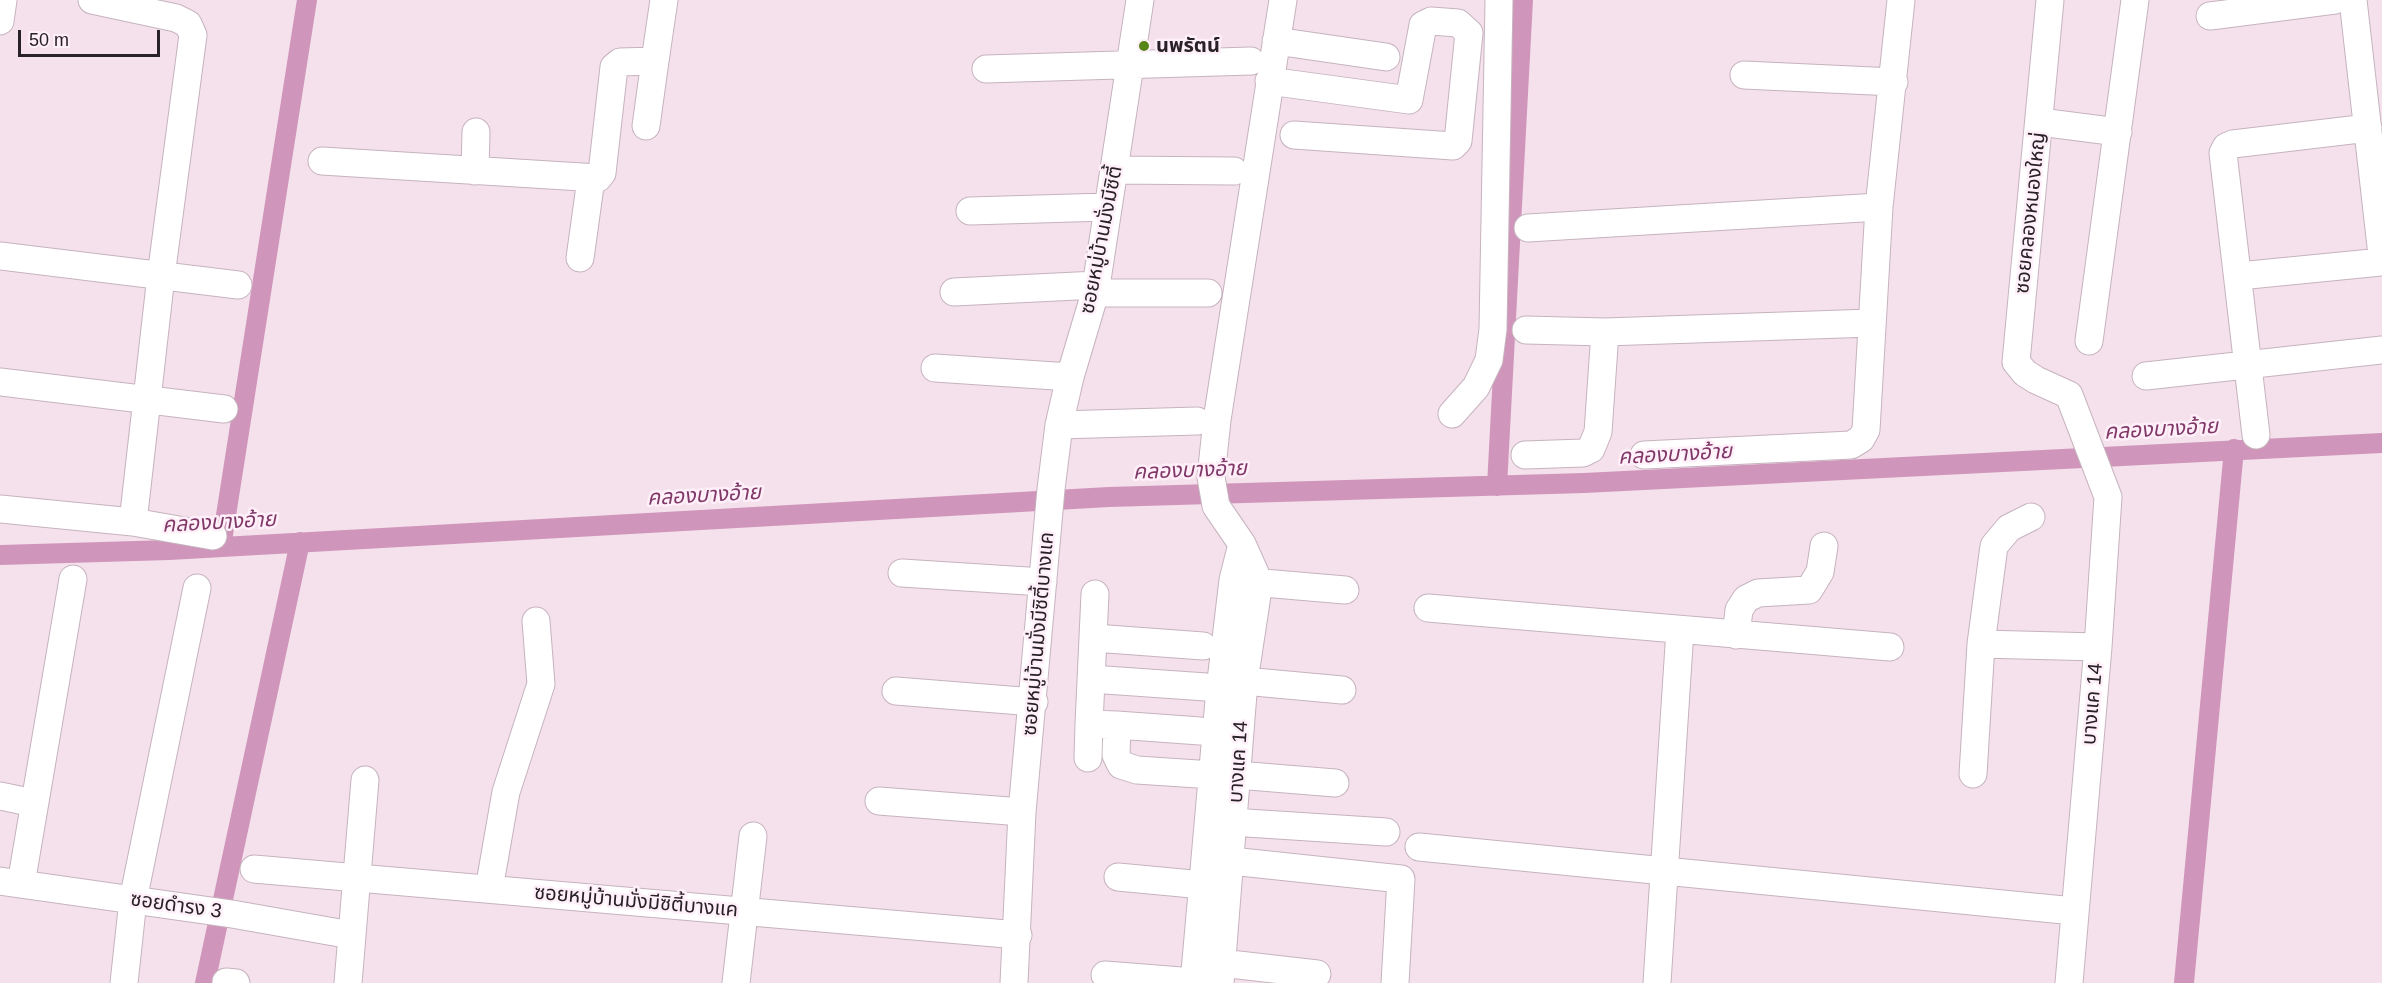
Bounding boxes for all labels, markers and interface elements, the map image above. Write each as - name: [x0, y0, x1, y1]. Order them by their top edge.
- scale bar: [21, 18, 164, 56]
- text: 50 m: [29, 30, 69, 50]
- place label: นพรัตน์: [1156, 34, 1220, 58]
- marker: นพรัตน์: [1137, 39, 1151, 53]
- street label: ซอยคลองหนองใหญ่: [2011, 131, 2051, 295]
- street label: ซอยหมู่บ้านมั่งมีซิตี้: [1076, 164, 1128, 316]
- water label: คลองบางอ้าย: [2104, 414, 2218, 446]
- water label: คลองบางอ้าย: [1618, 439, 1732, 471]
- water label: คลองบางอ้าย: [1133, 456, 1247, 486]
- water label: คลองบางอ้าย: [647, 480, 761, 512]
- water label: คลองบางอ้าย: [162, 507, 276, 539]
- street label: ซอยหมู่บ้านมั่งมีซิตี้บางแค: [1018, 531, 1060, 737]
- street label: บางแค 14: [2077, 662, 2109, 746]
- street label: บางแค 14: [1224, 720, 1254, 804]
- street label: ซอยหมู่บ้านมั่งมีซิตี้บางแค: [533, 881, 739, 923]
- street label: ซอยดำรง 3: [129, 888, 223, 924]

